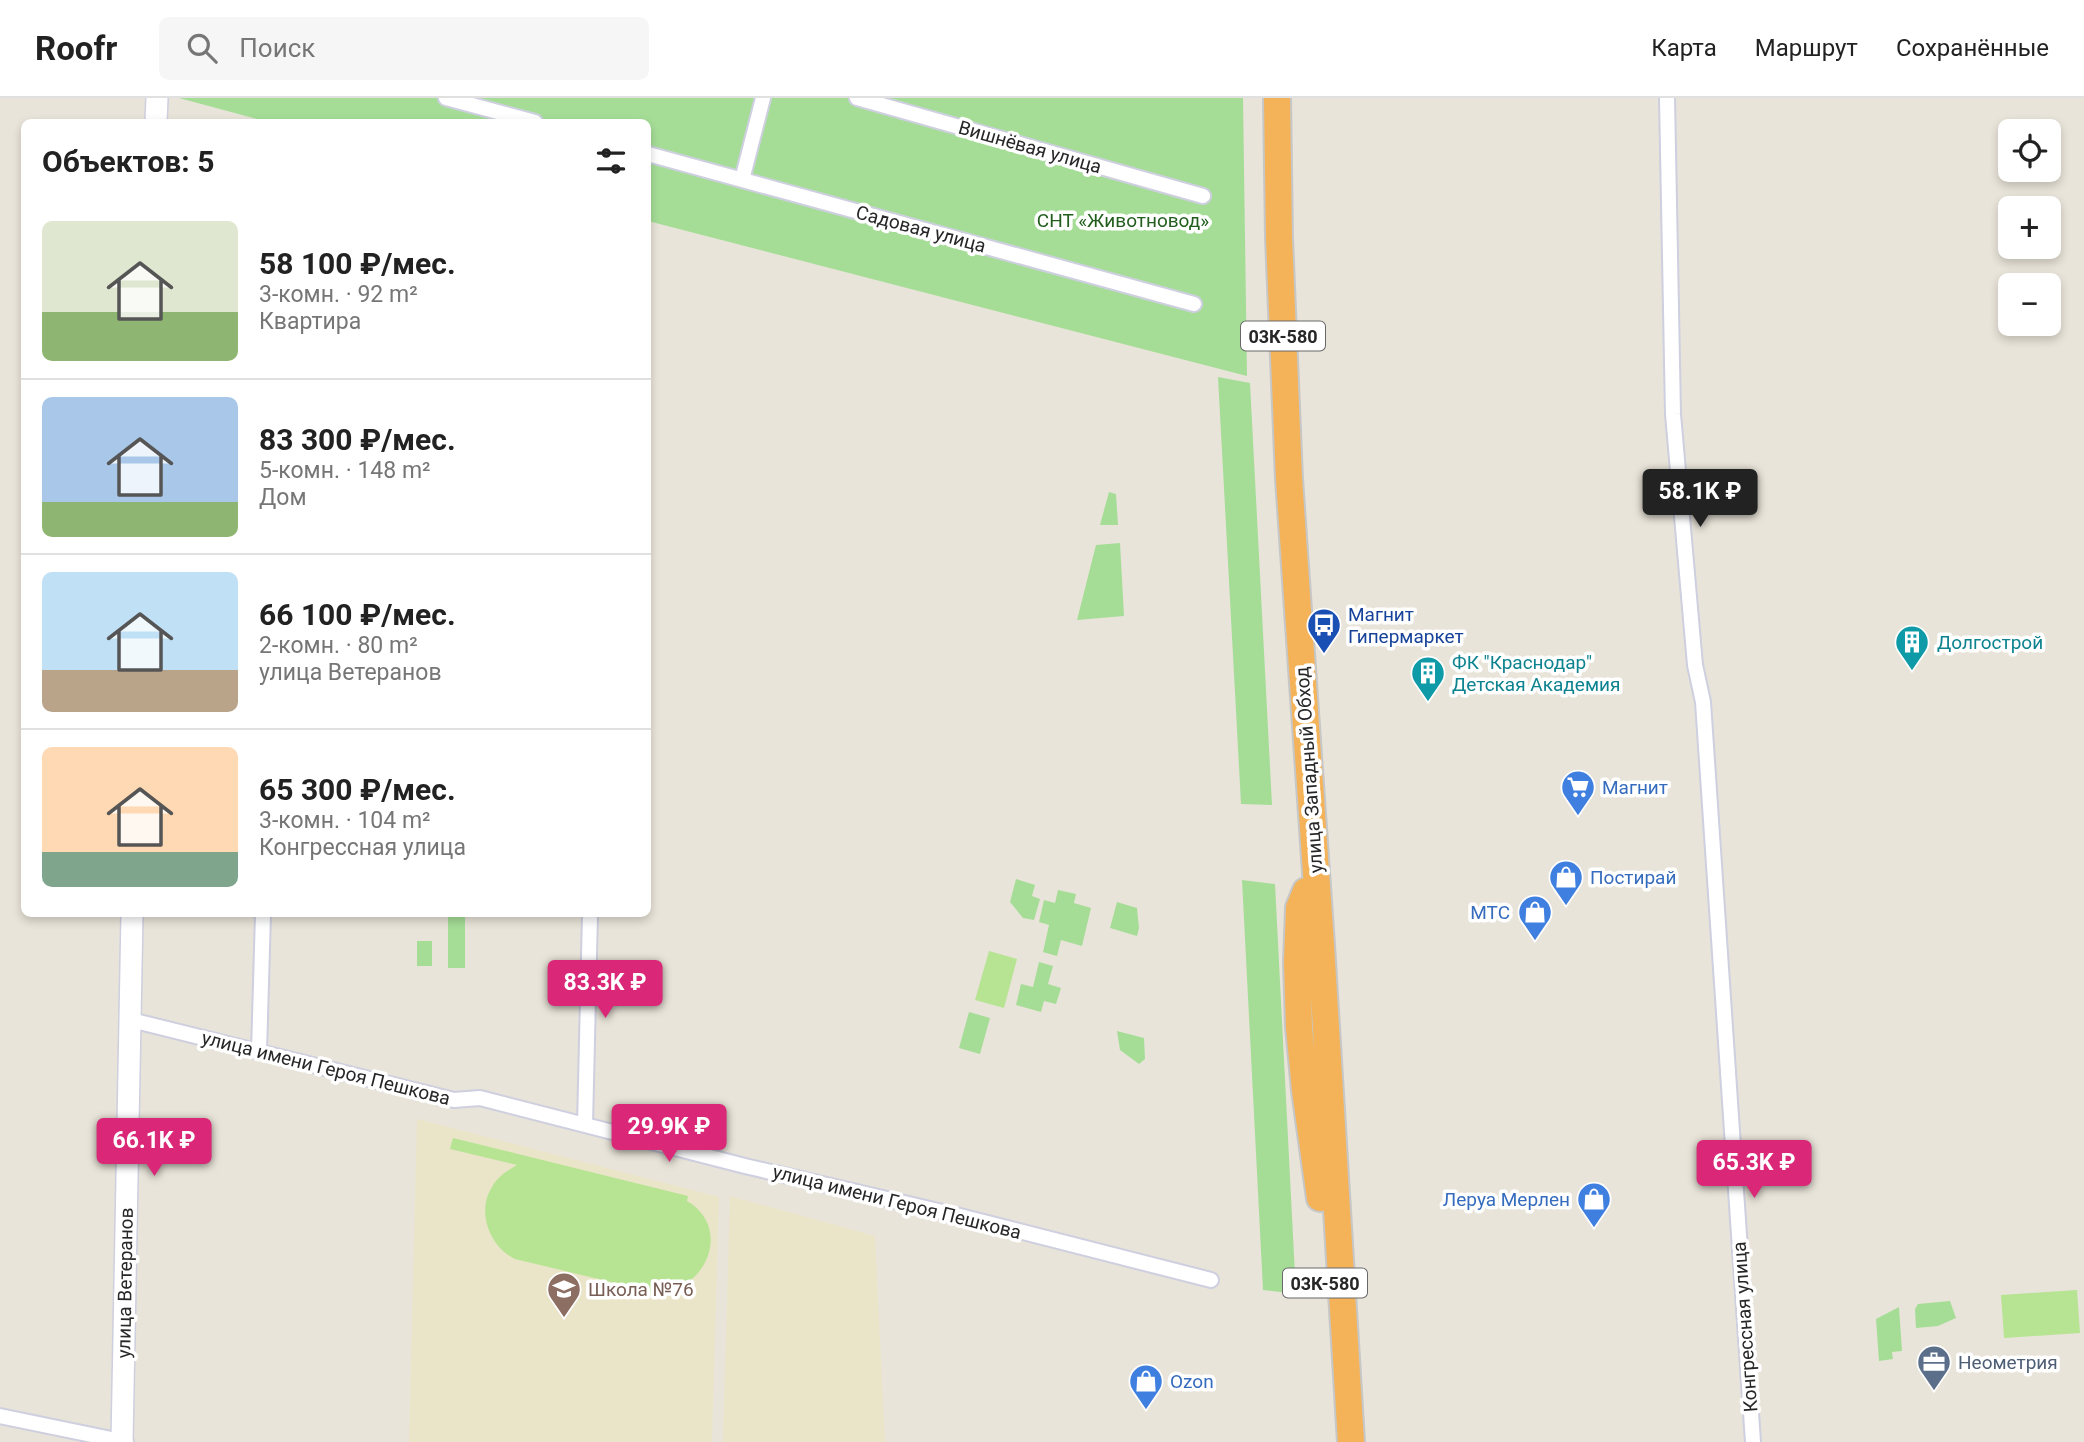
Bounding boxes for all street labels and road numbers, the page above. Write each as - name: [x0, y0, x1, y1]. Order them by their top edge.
- street label: Вишнёвая улица: [956, 116, 1104, 178]
- street label: Садовая улица: [854, 201, 988, 257]
- road number: 03К-580: [1241, 322, 1325, 350]
- street label: улица Западный Обход: [1290, 666, 1328, 874]
- street label: улица имени Героя Пешкова: [199, 1026, 453, 1110]
- street label: улица имени Героя Пешкова: [770, 1160, 1024, 1244]
- street label: улица Ветеранов: [112, 1207, 138, 1359]
- street label: Конгрессная улица: [1728, 1241, 1762, 1413]
- road number: 03К-580: [1283, 1268, 1367, 1298]

